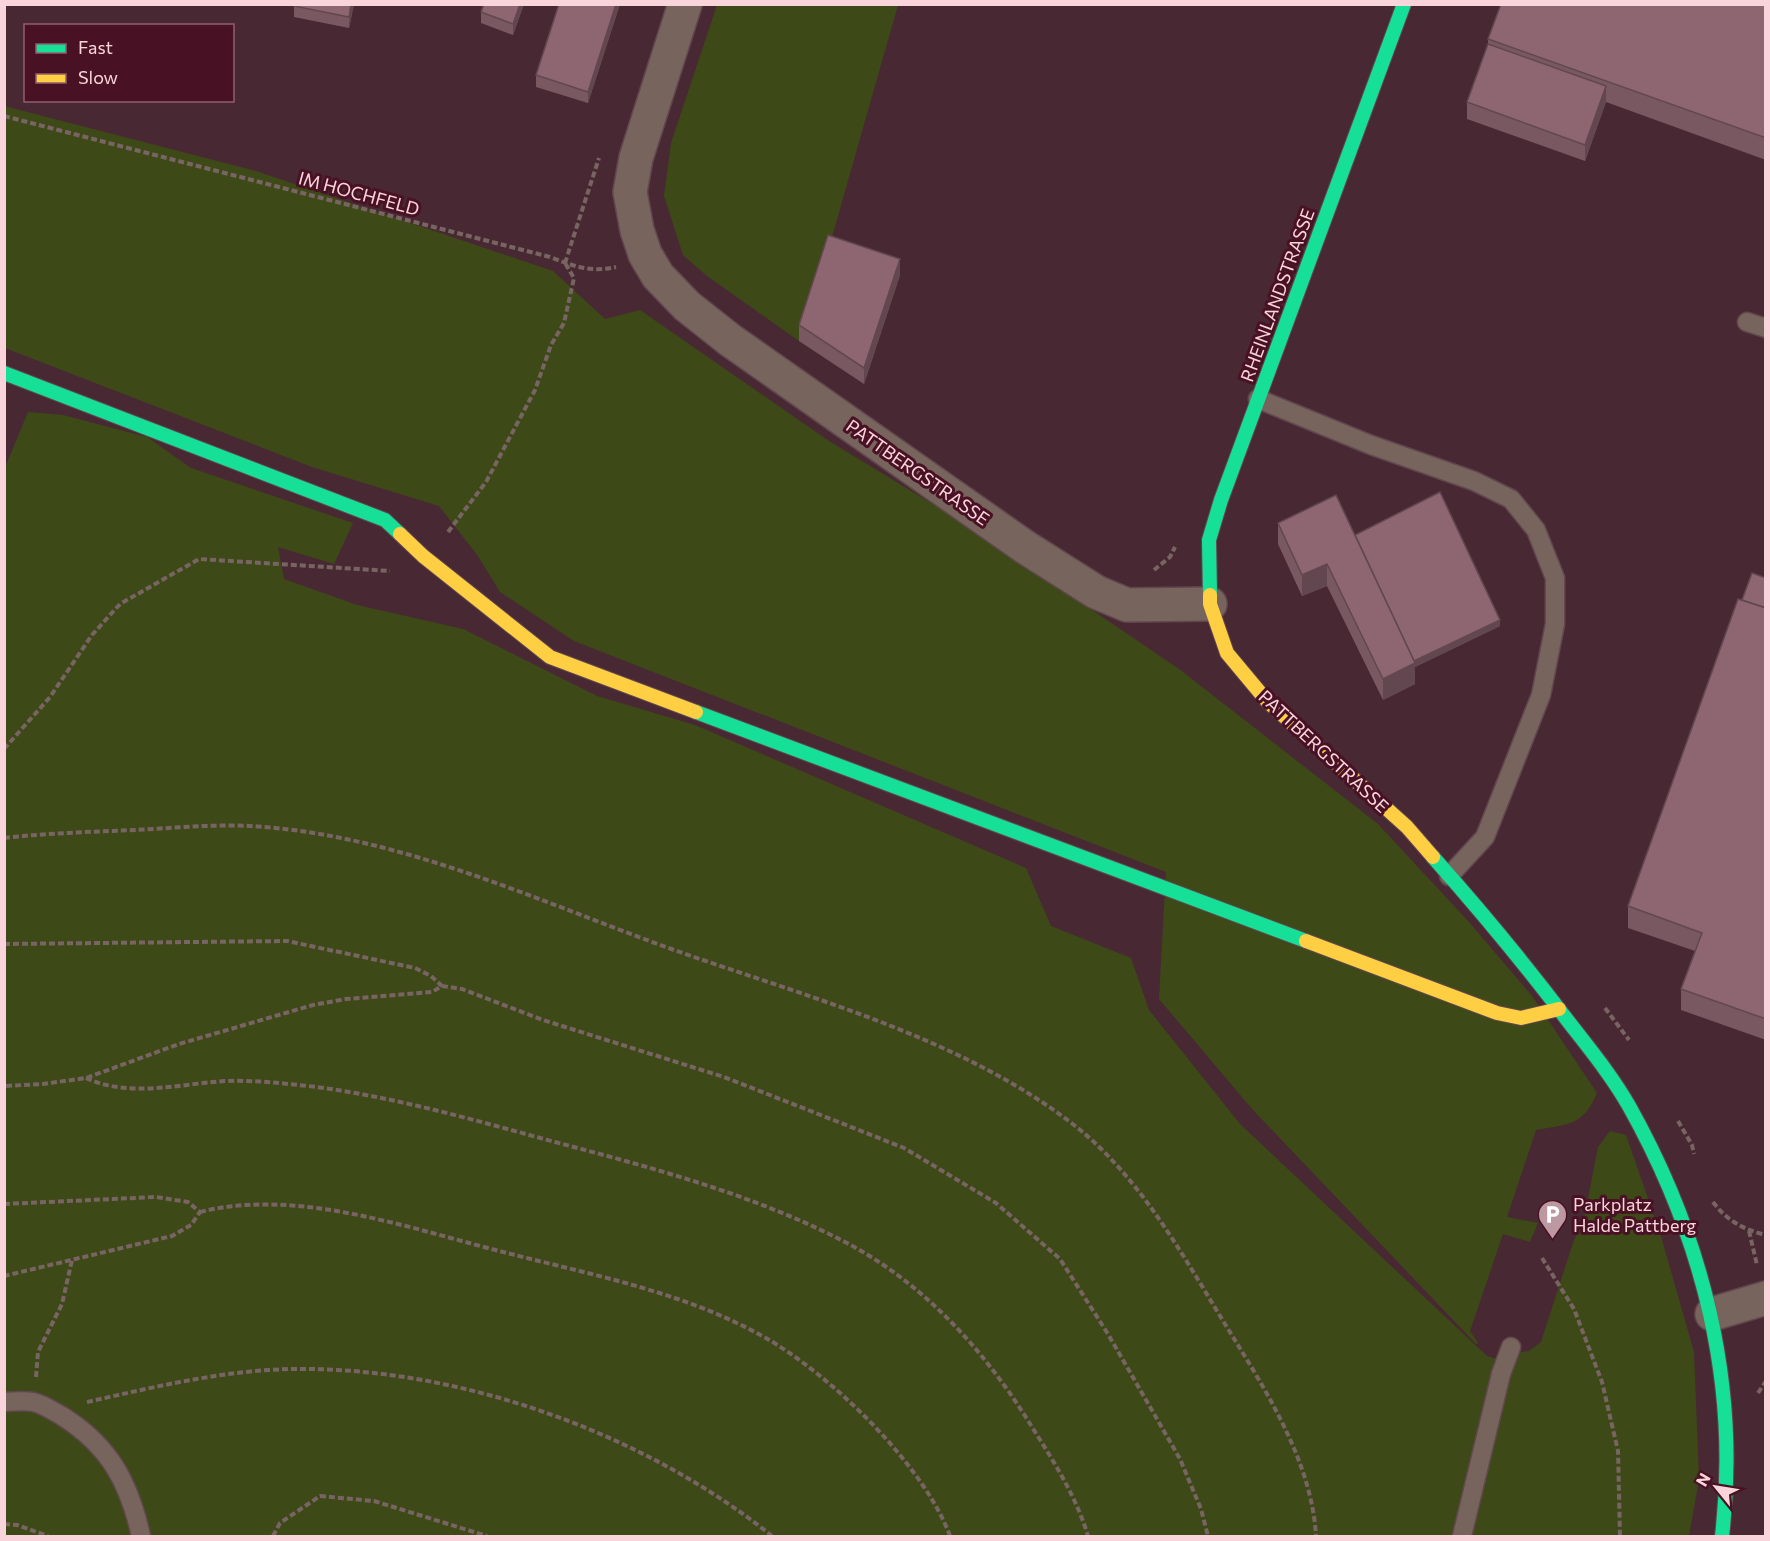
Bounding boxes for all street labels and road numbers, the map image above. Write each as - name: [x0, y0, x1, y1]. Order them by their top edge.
- street label: IM HOCHFELD: [296, 166, 422, 220]
- street label: RHEINLANDSTRASSE: [1235, 205, 1319, 385]
- street label: PATTBERGSTRASSE: [842, 414, 994, 530]
- street label: PATTBERGSTRASSE: [1254, 685, 1394, 817]

